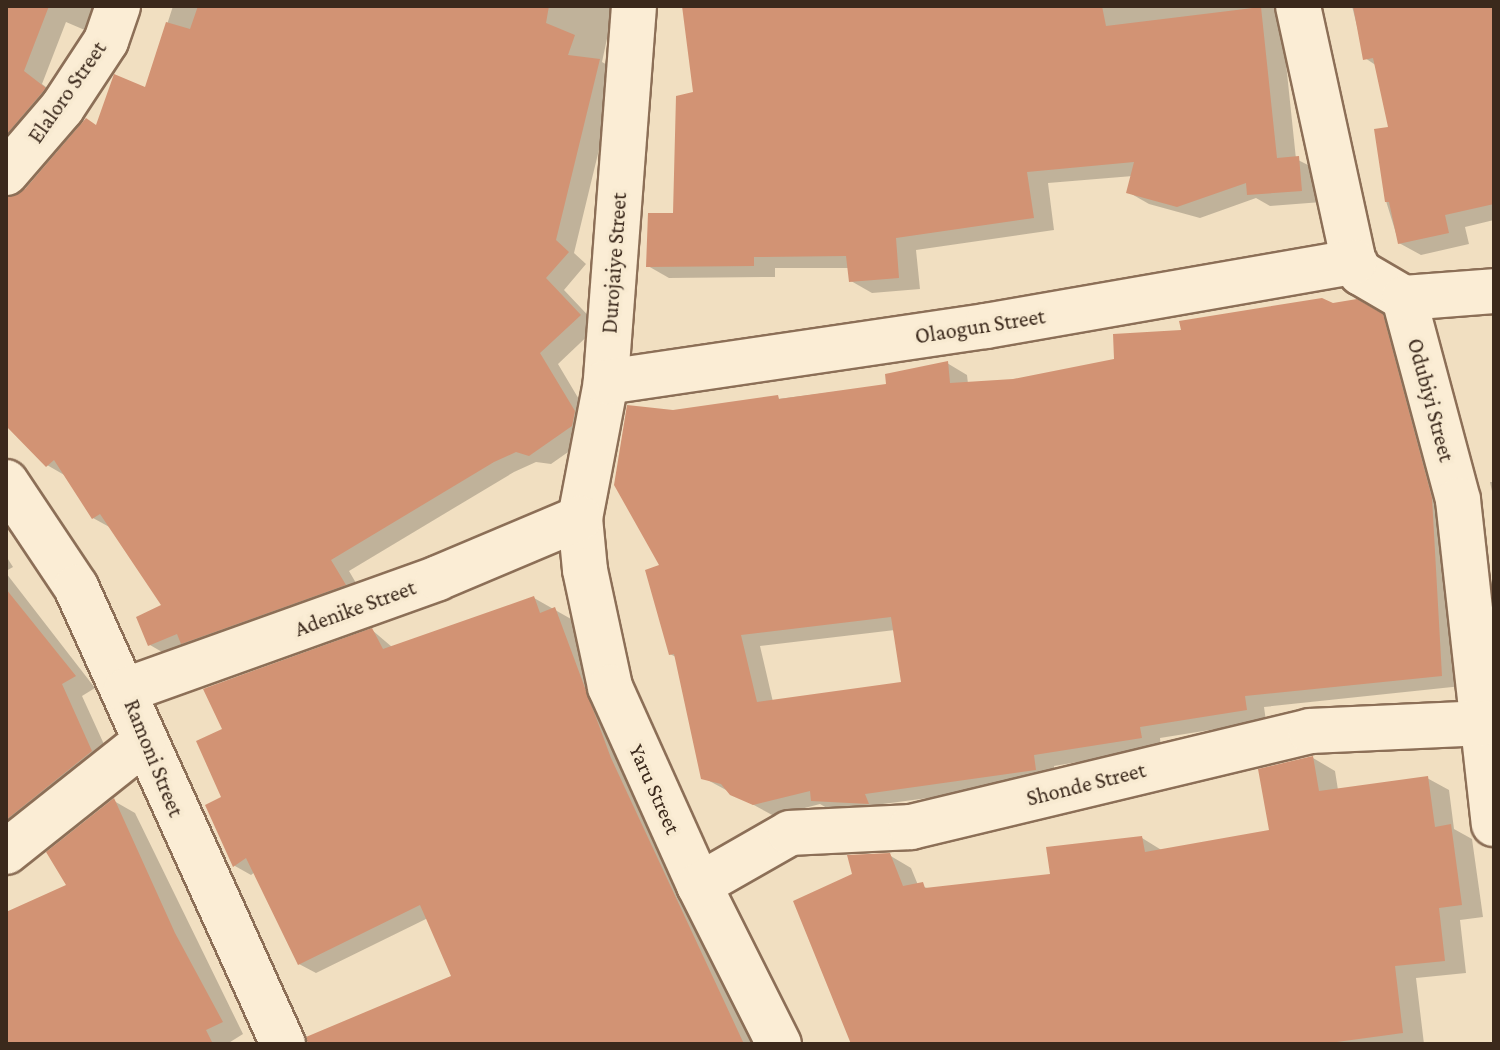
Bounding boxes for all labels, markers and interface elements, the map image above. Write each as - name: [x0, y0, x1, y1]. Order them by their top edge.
- street label: Elaloro Street: [22, 36, 112, 148]
- street label: Durojaiye Street: [596, 192, 632, 334]
- street label: Olaogun Street: [913, 303, 1047, 349]
- street label: Odubiyi Street: [1402, 335, 1460, 465]
- street label: Adenike Street: [291, 574, 419, 642]
- street label: Ramoni Street: [119, 696, 189, 820]
- street label: Yaru Street: [623, 740, 687, 838]
- street label: Shonde Street: [1024, 756, 1148, 812]

